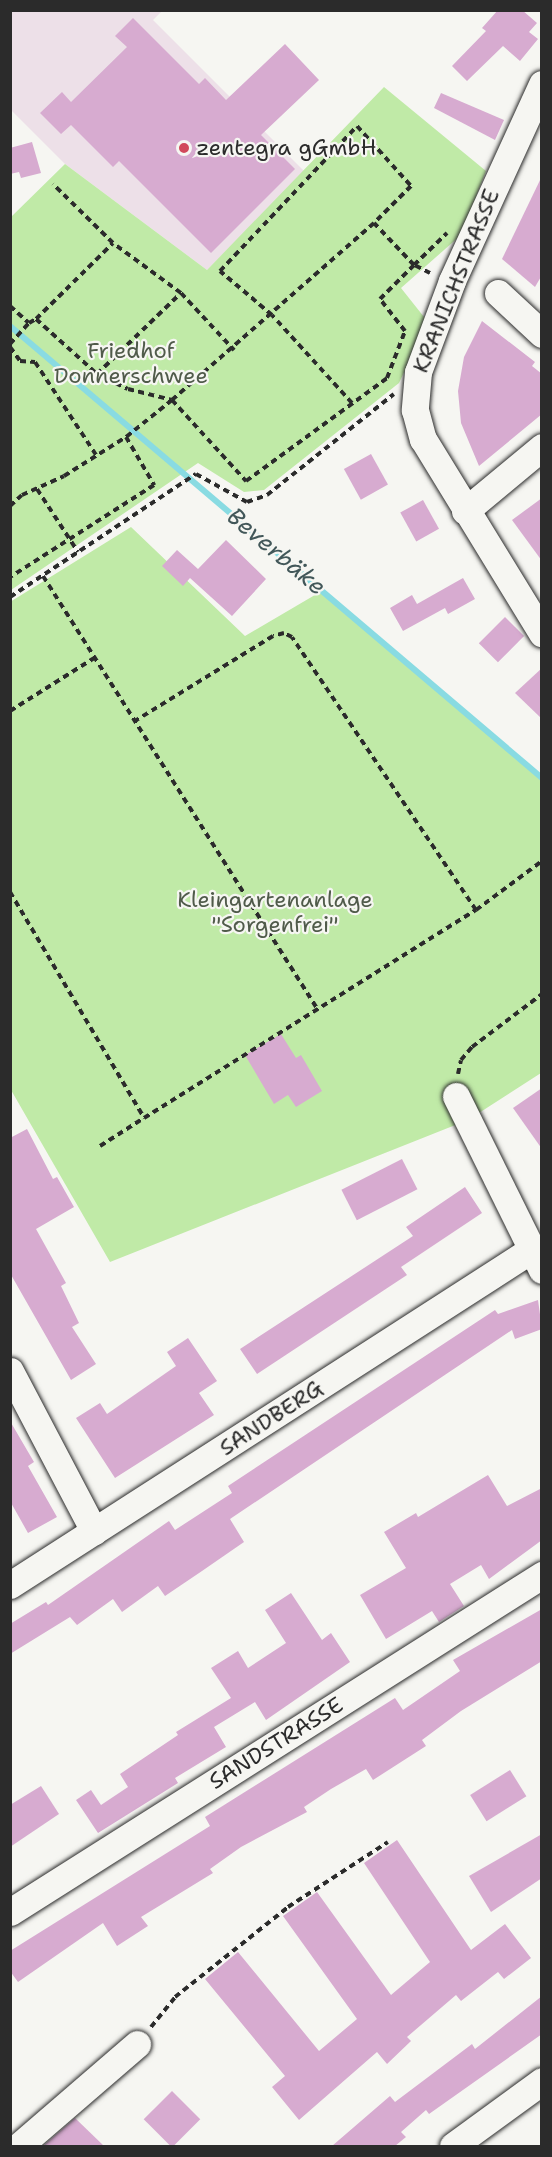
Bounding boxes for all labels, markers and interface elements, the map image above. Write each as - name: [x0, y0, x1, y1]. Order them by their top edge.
- place label: zentegra gGmbH: [196, 135, 377, 161]
- marker: zentegra gGmbH: [177, 141, 191, 155]
- street label: KRANICHSTRASSE: [407, 185, 505, 377]
- park label: Friedhof Donnerschwee: [54, 337, 208, 388]
- water label: Beverbäke: [221, 502, 331, 602]
- park label: Kleingartenanlage "Sorgenfrei": [177, 886, 373, 938]
- street label: SANDBERG: [214, 1375, 328, 1461]
- street label: SANDSTRASSE: [204, 1691, 348, 1795]

